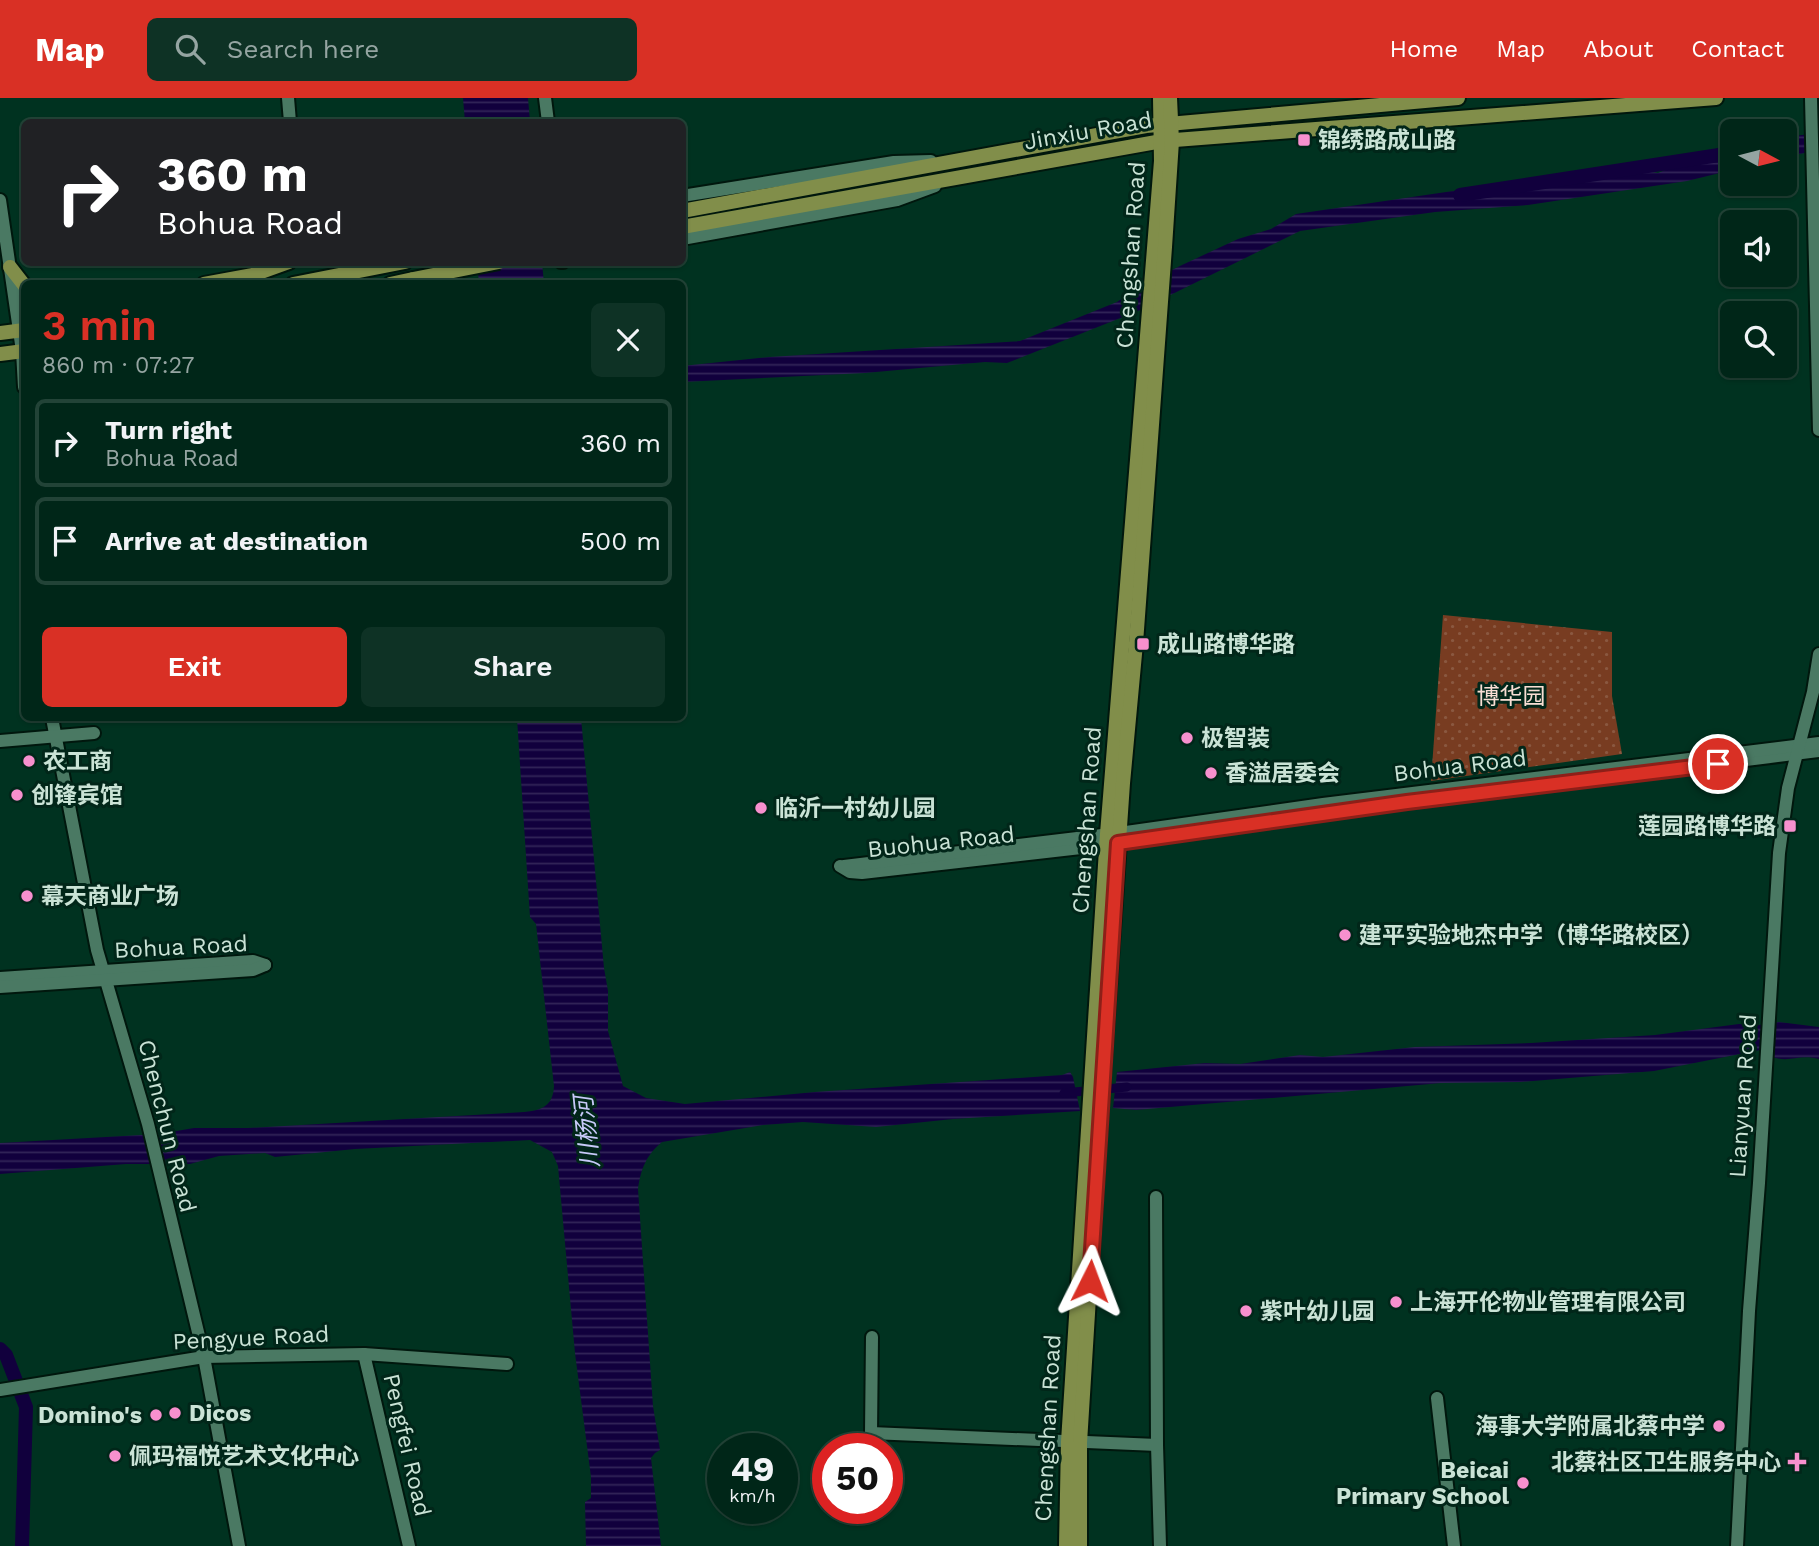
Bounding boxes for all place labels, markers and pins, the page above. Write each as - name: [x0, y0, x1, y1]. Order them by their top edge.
- place label: 锦绣路成山路: [1318, 127, 1456, 154]
- marker: 锦绣路成山路: [1296, 132, 1312, 148]
- place label: 成山路博华路: [1157, 631, 1295, 658]
- marker: 成山路博华路: [1135, 636, 1151, 652]
- place label: 极智装: [1201, 725, 1270, 752]
- marker: 极智装: [1179, 730, 1195, 746]
- pin: [1688, 734, 1748, 794]
- place label: 农工商: [43, 748, 112, 775]
- marker: 农工商: [21, 753, 37, 769]
- place label: 香溢居委会: [1225, 760, 1340, 787]
- marker: 香溢居委会: [1203, 765, 1219, 781]
- place label: 创锋宾馆: [31, 782, 123, 809]
- marker: 创锋宾馆: [9, 787, 25, 803]
- place label: 临沂一村幼儿园: [775, 795, 936, 822]
- marker: 临沂一村幼儿园: [753, 800, 769, 816]
- place label: 莲园路博华路: [1638, 813, 1776, 840]
- marker: 莲园路博华路: [1782, 818, 1798, 834]
- place label: 幕天商业广场: [41, 883, 179, 910]
- marker: 幕天商业广场: [19, 888, 35, 904]
- place label: 建平实验地杰中学（博华路校区）: [1359, 922, 1704, 949]
- marker: 建平实验地杰中学（博华路校区）: [1337, 927, 1353, 943]
- place label: 上海开伦物业管理有限公司: [1410, 1289, 1686, 1316]
- marker: 上海开伦物业管理有限公司: [1388, 1294, 1404, 1310]
- place label: 紫叶幼儿园: [1260, 1298, 1375, 1325]
- marker: 紫叶幼儿园: [1238, 1303, 1254, 1319]
- place label: Dicos: [189, 1400, 251, 1427]
- place label: Domino's: [38, 1402, 142, 1429]
- marker: Dicos: [167, 1405, 183, 1421]
- marker: Domino's: [148, 1407, 164, 1423]
- place label: 海事大学附属北蔡中学: [1475, 1413, 1705, 1440]
- marker: 海事大学附属北蔡中学: [1711, 1418, 1727, 1434]
- place label: 佩玛福悦艺术文化中心: [129, 1443, 359, 1470]
- marker: 佩玛福悦艺术文化中心: [107, 1448, 123, 1464]
- place label: 北蔡社区卫生服务中心: [1551, 1449, 1781, 1476]
- marker: 北蔡社区卫生服务中心: [1787, 1452, 1807, 1472]
- place label: Beicai Primary School: [1336, 1457, 1509, 1510]
- marker: Beicai Primary School: [1515, 1475, 1531, 1491]

